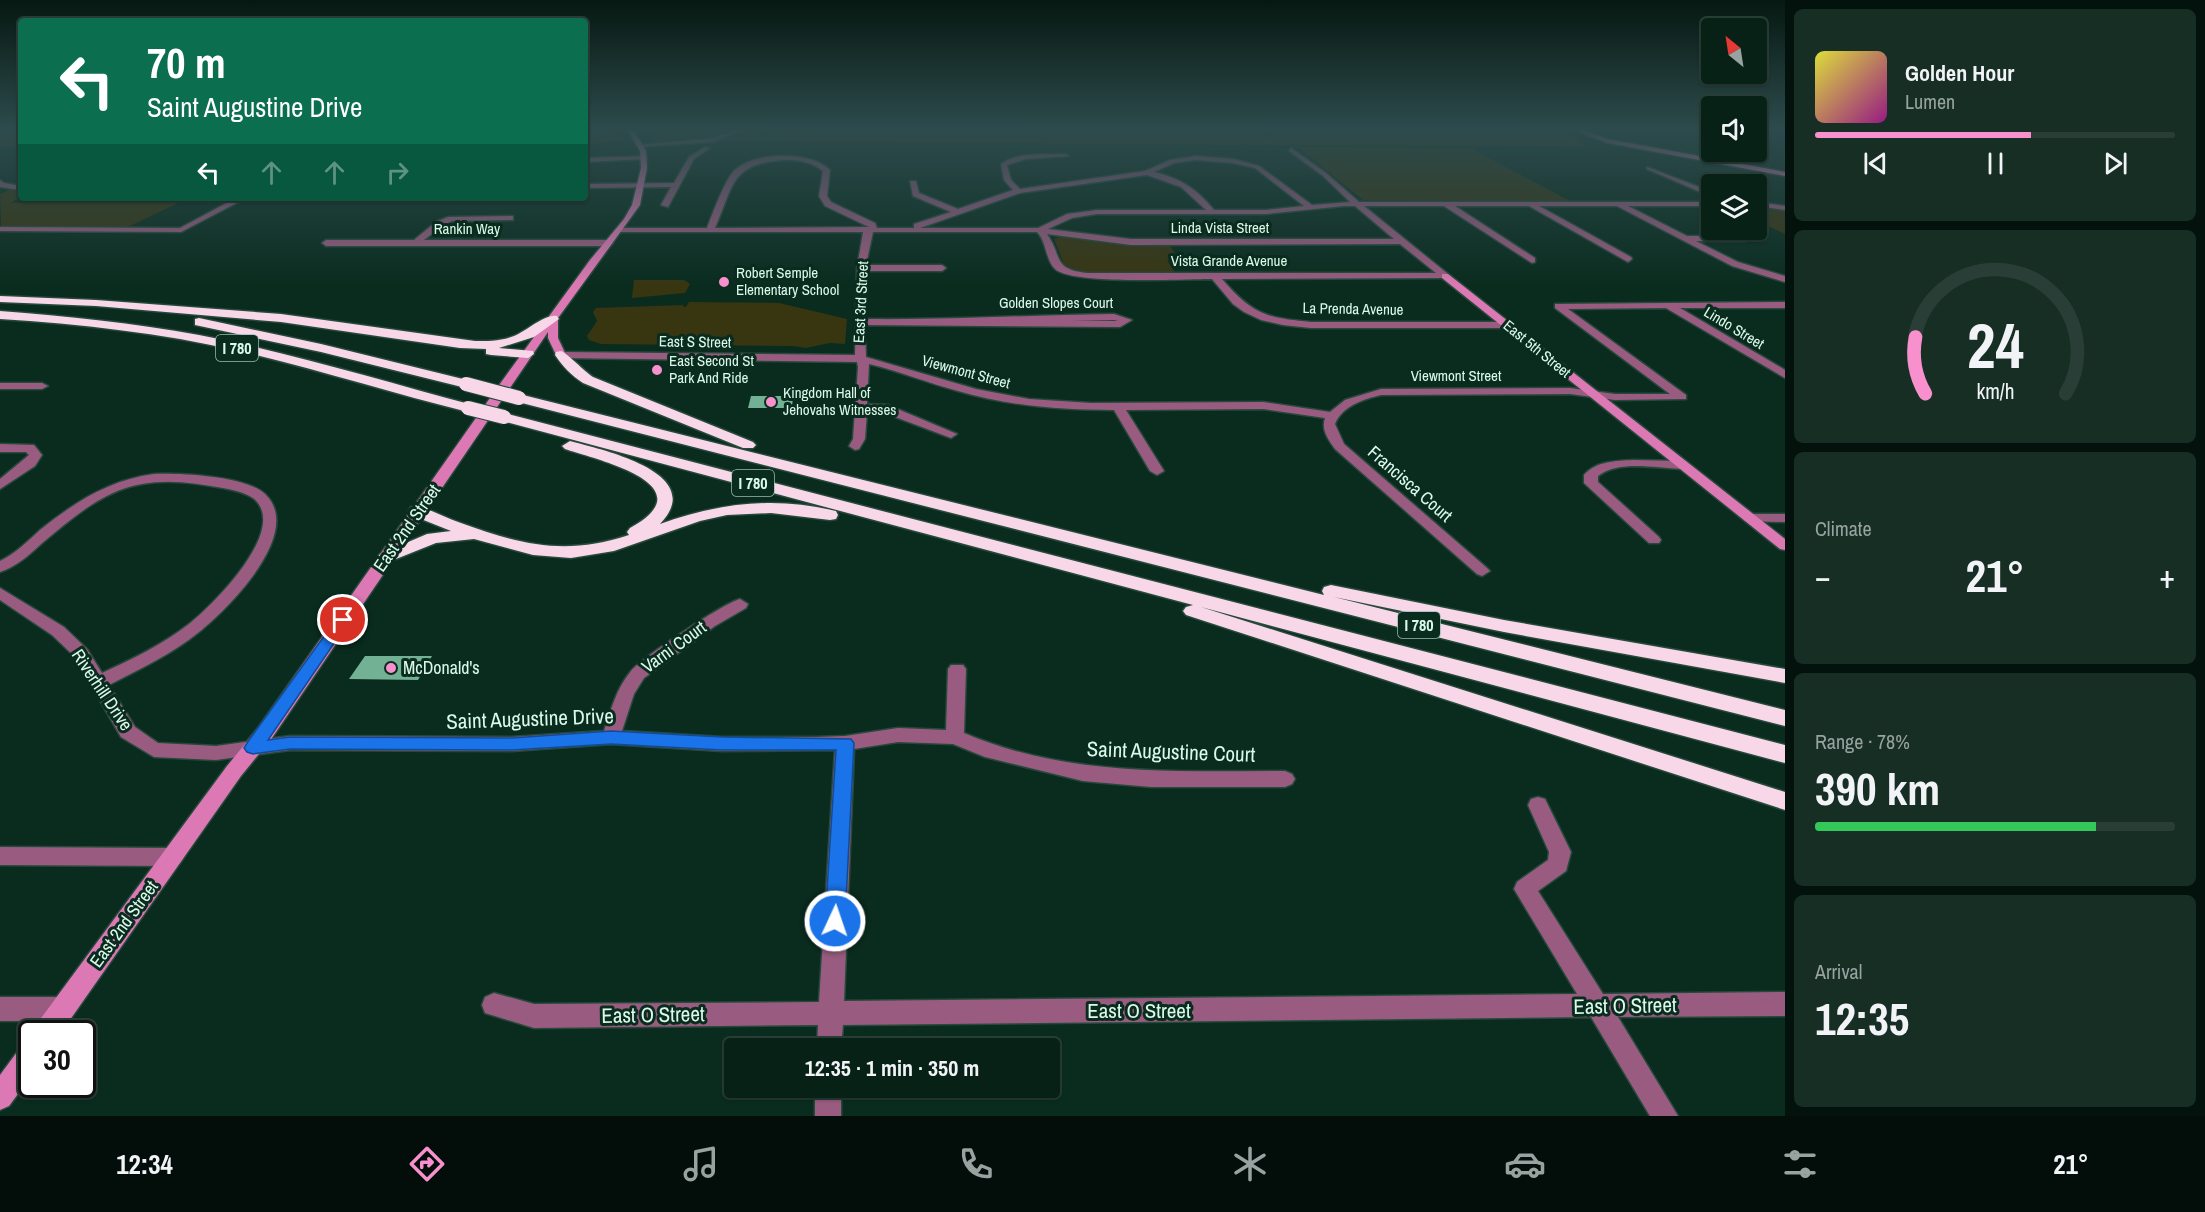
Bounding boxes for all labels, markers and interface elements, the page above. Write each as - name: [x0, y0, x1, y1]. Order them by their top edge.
- north arrow: [1701, 18, 1767, 84]
- map controls: [1701, 18, 1767, 240]
- text: 70 m: [147, 35, 226, 91]
- icon: left: [48, 42, 126, 120]
- text: Golden Hour: [1905, 58, 2014, 88]
- text: Lumen: [1905, 88, 1955, 115]
- text: Saint Augustine Drive: [147, 89, 362, 125]
- button: sound: [1701, 96, 1767, 162]
- icon: previous: [1859, 147, 1892, 180]
- icon: pause: [1979, 147, 2012, 180]
- icon: next: [2099, 147, 2132, 180]
- icon: left: [192, 156, 225, 189]
- icon: ahead: [255, 156, 288, 189]
- icon: ahead: [318, 156, 351, 189]
- icon: right: [381, 156, 414, 189]
- button: layers: [1701, 174, 1767, 240]
- street label: Linda Vista Street: [1171, 217, 1270, 238]
- street label: Rankin Way: [434, 218, 501, 239]
- street label: Vista Grande Avenue: [1171, 250, 1287, 271]
- street label: East 3rd Street: [848, 260, 873, 343]
- place label: Robert Semple Elementary School: [736, 262, 839, 300]
- marker: Robert Semple Elementary School: [717, 275, 731, 289]
- street label: Golden Slopes Court: [999, 292, 1114, 313]
- street label: La Prenda Avenue: [1302, 297, 1404, 320]
- street label: Lindo Street: [1700, 301, 1769, 354]
- text: 24: [1967, 303, 2023, 387]
- street label: East 5th Street: [1499, 315, 1576, 383]
- street label: East S Street: [659, 330, 732, 353]
- road number: I 780: [216, 335, 258, 361]
- place label: East Second St Park And Ride: [669, 350, 754, 388]
- street label: Viewmont Street: [920, 350, 1013, 394]
- marker: East Second St Park And Ride: [650, 363, 664, 377]
- street label: Viewmont Street: [1411, 365, 1502, 386]
- text: km/h: [1976, 377, 2014, 406]
- place label: Kingdom Hall of Jehovahs Witnesses: [783, 382, 897, 420]
- marker: Kingdom Hall of Jehovahs Witnesses: [764, 395, 778, 409]
- street label: Francisca Court: [1363, 440, 1458, 527]
- road number: I 780: [732, 470, 774, 496]
- street label: East 2nd Street: [367, 479, 446, 577]
- text: Climate: [1815, 515, 1872, 542]
- text: 21°: [1965, 545, 2025, 606]
- text: −: [1815, 554, 1831, 598]
- text: +: [2159, 554, 2175, 598]
- pin: [317, 594, 368, 645]
- icon: arrive: [326, 603, 359, 636]
- road number: I 780: [1398, 612, 1440, 638]
- street label: Varni Court: [636, 615, 711, 679]
- street label: Riverhill Drive: [66, 644, 139, 735]
- place label: McDonald's: [403, 655, 480, 680]
- marker: McDonald's: [384, 661, 398, 675]
- street label: Saint Augustine Drive: [446, 701, 614, 736]
- text: Range · 78%: [1815, 728, 1910, 755]
- street label: Saint Augustine Court: [1086, 734, 1256, 769]
- text: 390 km: [1815, 758, 1940, 819]
- street label: East 2nd Street: [84, 875, 164, 972]
- position arrow: [803, 889, 867, 953]
- text: Arrival: [1815, 958, 1862, 985]
- text: 12:35: [1815, 988, 1909, 1049]
- street label: East O Street: [1573, 990, 1677, 1021]
- street label: East O Street: [1087, 996, 1191, 1025]
- street label: East O Street: [601, 999, 705, 1030]
- speed limit sign: 30: [18, 1020, 96, 1098]
- text: 12:35 · 1 min · 350 m: [805, 1053, 979, 1083]
- icon: directions: [406, 1143, 448, 1185]
- icon: music: [680, 1143, 722, 1185]
- icon: phone: [955, 1143, 997, 1185]
- icon: climate: [1229, 1143, 1271, 1185]
- icon: car: [1504, 1143, 1546, 1185]
- icon: filters: [1779, 1143, 1821, 1185]
- text: 12:34: [116, 1146, 173, 1182]
- text: 21°: [2053, 1146, 2089, 1182]

